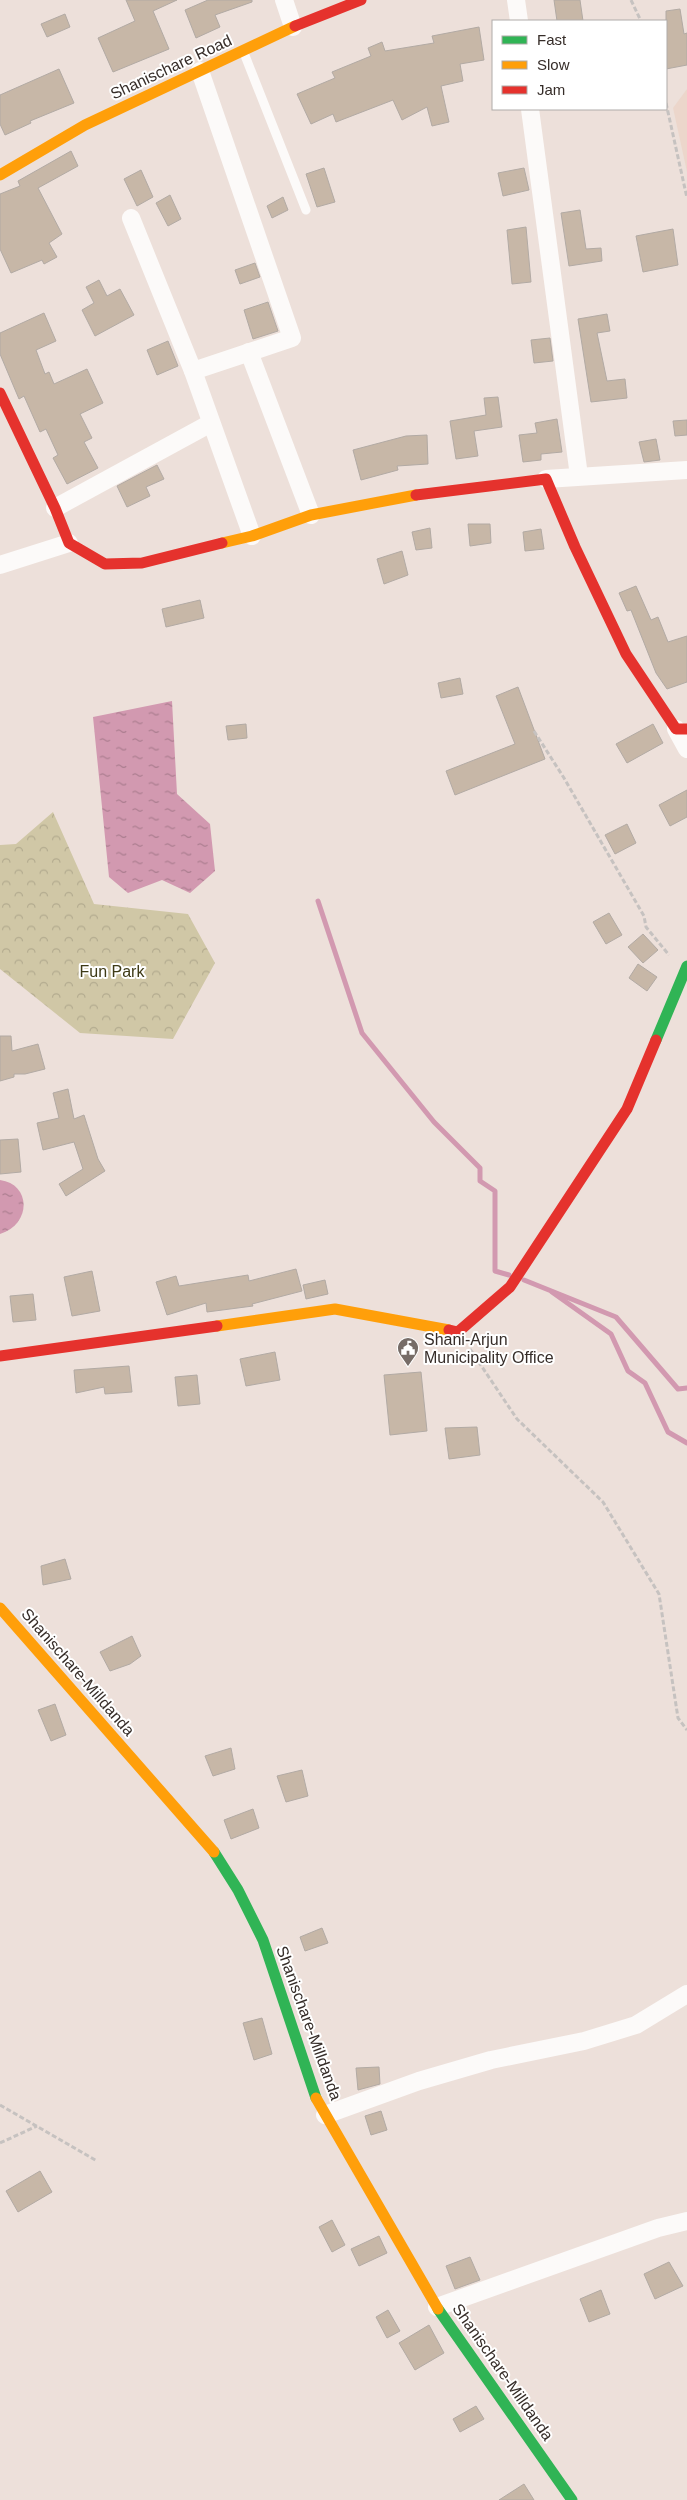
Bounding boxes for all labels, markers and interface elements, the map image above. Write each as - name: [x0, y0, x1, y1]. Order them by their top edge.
- legend: [492, 20, 667, 110]
- street label: Shanischare Road: [108, 31, 234, 103]
- text: Fast: [537, 31, 567, 48]
- text: Slow: [537, 56, 570, 73]
- text: Jam: [537, 81, 565, 98]
- park label: Fun Park: [80, 963, 145, 980]
- place label: Shani-Arjun Municipality Office: [424, 1331, 554, 1366]
- public building icon: Shani-Arjun Municipality Office: [396, 1336, 420, 1367]
- street label: Shanischare-Milldanda: [18, 1605, 138, 1739]
- street label: Shanischare-Milldanda: [273, 1944, 345, 2102]
- street label: Shanischare-Milldanda: [449, 2300, 557, 2444]

